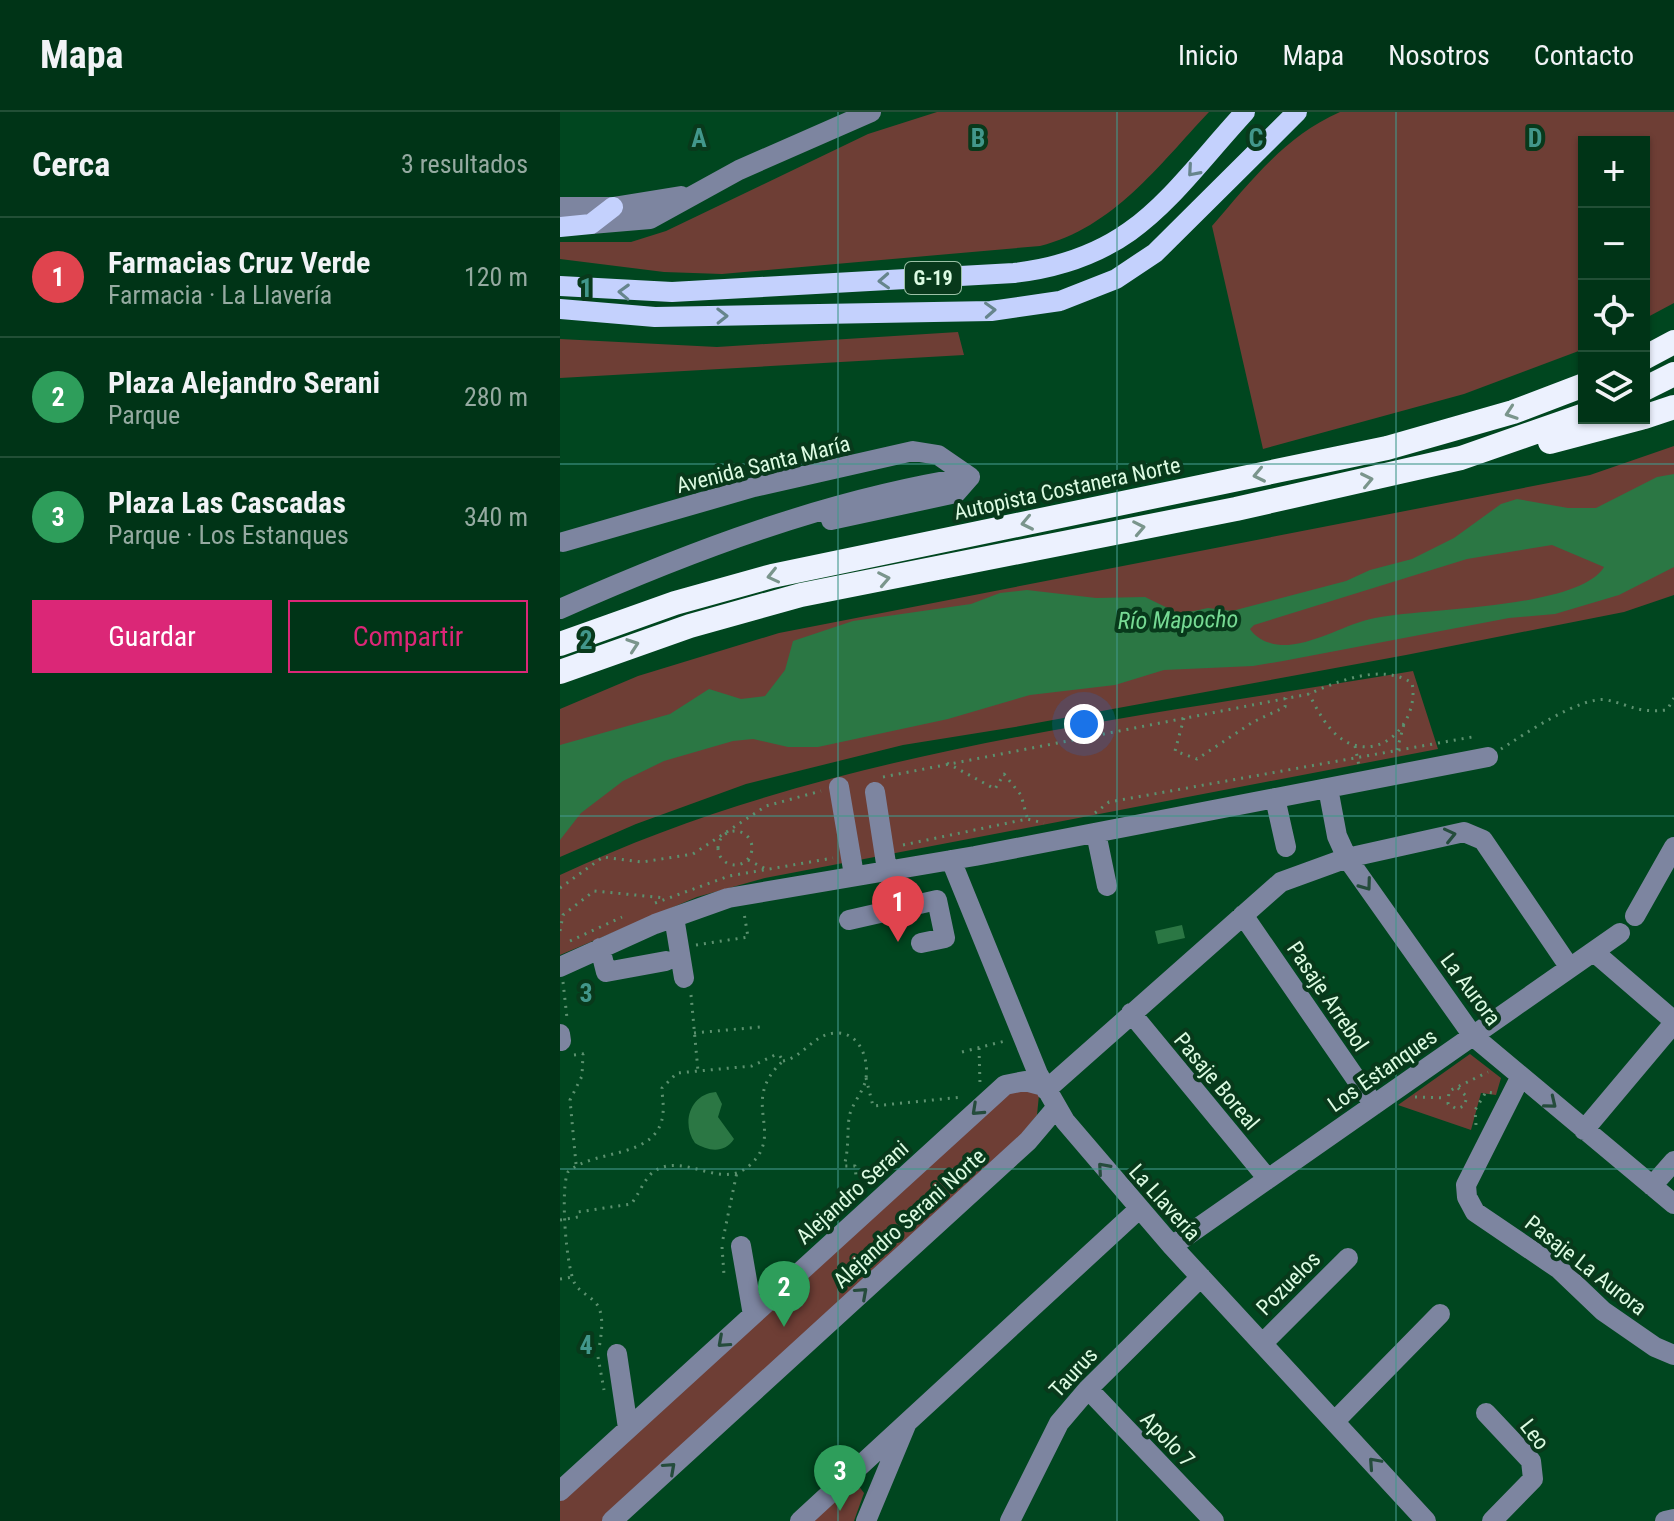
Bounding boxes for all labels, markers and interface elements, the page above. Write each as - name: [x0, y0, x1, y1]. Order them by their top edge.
- text: Mapa: [40, 33, 123, 77]
- text: Inicio: [1178, 39, 1238, 72]
- text: Mapa: [1282, 39, 1344, 72]
- text: Nosotros: [1388, 39, 1490, 72]
- text: Contacto: [1534, 39, 1634, 72]
- text: A: [691, 123, 707, 153]
- text: B: [971, 123, 985, 153]
- text: C: [1249, 123, 1264, 153]
- text: D: [1528, 123, 1542, 153]
- map controls: [1578, 136, 1650, 424]
- button: +: [1578, 136, 1650, 208]
- text: Cerca: [32, 144, 110, 184]
- text: 3 resultados: [401, 149, 528, 179]
- one-way arrow: [1188, 161, 1203, 176]
- button: −: [1578, 208, 1650, 280]
- text: Farmacias Cruz Verde: [108, 245, 370, 280]
- text: 1: [51, 262, 65, 292]
- text: 120 m: [464, 262, 528, 292]
- road number: G-19: [905, 262, 961, 294]
- one-way arrow: [877, 272, 890, 289]
- text: 1: [579, 273, 593, 303]
- text: Farmacia · La Llavería: [108, 280, 332, 310]
- button: locate: [1578, 280, 1650, 352]
- one-way arrow: [618, 283, 630, 300]
- one-way arrow: [984, 302, 997, 319]
- one-way arrow: [716, 307, 729, 324]
- button: layers: [1578, 352, 1650, 424]
- text: Plaza Alejandro Serani: [108, 365, 380, 400]
- text: 2: [51, 382, 65, 412]
- text: 280 m: [464, 382, 528, 412]
- text: Parque: [108, 400, 180, 430]
- one-way arrow: [1505, 403, 1519, 419]
- street label: Avenida Santa María: [674, 431, 853, 498]
- street label: Autopista Costanera Norte: [952, 452, 1183, 525]
- one-way arrow: [1253, 466, 1266, 483]
- one-way arrow: [1360, 472, 1373, 489]
- text: Plaza Las Cascadas: [108, 485, 346, 520]
- text: 3: [51, 502, 65, 532]
- text: 340 m: [464, 502, 528, 532]
- one-way arrow: [1021, 514, 1034, 531]
- text: Parque · Los Estanques: [108, 520, 349, 550]
- one-way arrow: [1132, 520, 1145, 537]
- one-way arrow: [766, 567, 780, 584]
- one-way arrow: [877, 571, 890, 588]
- button: Guardar: [32, 600, 272, 673]
- button: Compartir: [288, 600, 528, 673]
- water label: Río Mapocho: [1117, 605, 1239, 635]
- text: 2: [579, 625, 593, 655]
- one-way arrow: [625, 638, 639, 655]
- your location: [1064, 704, 1104, 744]
- one-way arrow: [1443, 827, 1457, 844]
- pin: 1: [872, 876, 924, 942]
- one-way arrow: [1356, 876, 1371, 891]
- street label: Pasaje Arrebol: [1282, 937, 1373, 1056]
- street label: La Aurora: [1435, 948, 1506, 1030]
- text: 3: [579, 978, 593, 1008]
- street label: Los Estanques: [1323, 1024, 1442, 1117]
- street label: Pasaje Boreal: [1169, 1028, 1264, 1135]
- one-way arrow: [1542, 1093, 1556, 1108]
- one-way arrow: [972, 1101, 986, 1116]
- street label: Alejandro Serani: [791, 1136, 913, 1249]
- street label: Alejandro Serani Norte: [828, 1144, 990, 1293]
- street label: La Llavería: [1124, 1159, 1205, 1246]
- one-way arrow: [1098, 1163, 1113, 1177]
- street label: Pasaje La Aurora: [1520, 1210, 1651, 1321]
- street label: Pozuelos: [1251, 1246, 1325, 1320]
- pin: 2: [758, 1261, 810, 1327]
- one-way arrow: [853, 1288, 867, 1302]
- text: 4: [579, 1330, 593, 1360]
- one-way arrow: [718, 1333, 732, 1348]
- street label: Taurus: [1044, 1342, 1103, 1402]
- street label: Apolo 7: [1136, 1407, 1200, 1472]
- street label: Leo: [1515, 1414, 1554, 1455]
- pin: 3: [814, 1445, 866, 1511]
- one-way arrow: [1369, 1457, 1383, 1472]
- one-way arrow: [661, 1463, 675, 1478]

